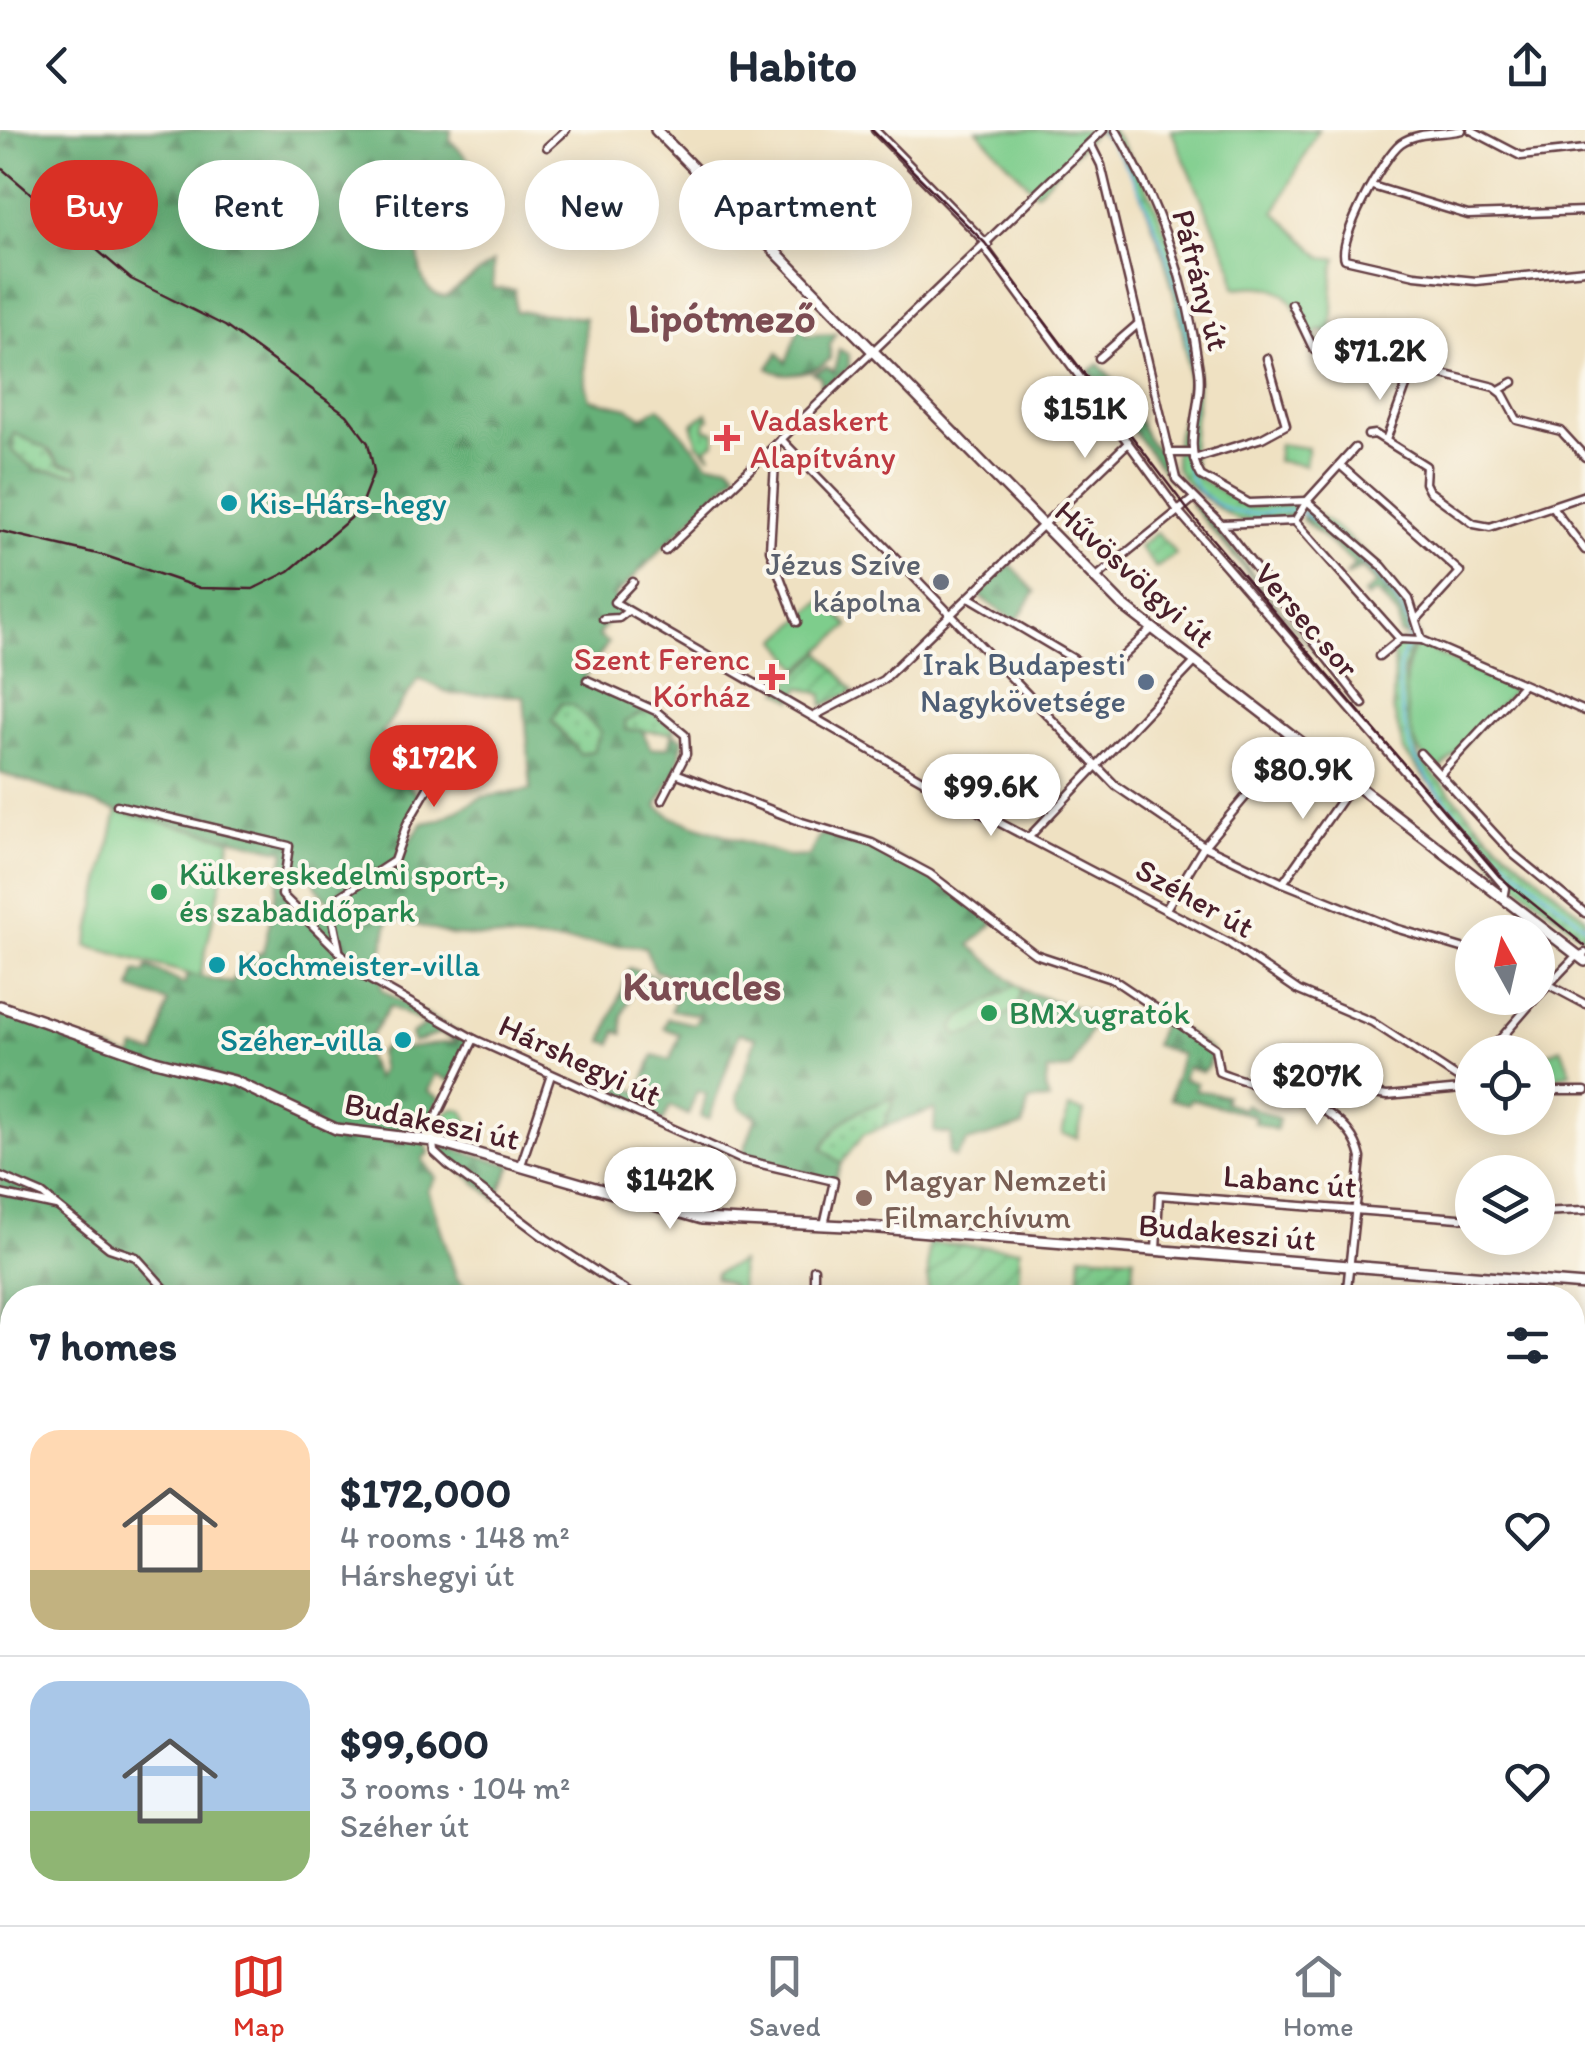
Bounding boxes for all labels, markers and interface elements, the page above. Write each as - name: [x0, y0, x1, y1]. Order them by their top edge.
- icon: back: [30, 38, 85, 93]
- text: Habito: [728, 38, 857, 92]
- icon: share: [1500, 38, 1555, 93]
- chip: Buy: [30, 160, 158, 250]
- chip: Rent: [178, 160, 319, 250]
- chip: Filters: [339, 160, 505, 250]
- chip: New: [525, 160, 659, 250]
- chip: Apartment: [679, 160, 912, 250]
- street label: Páfrány út: [1164, 205, 1238, 355]
- district label: Lipótmező: [628, 292, 816, 343]
- pin: $71.2K: [1299, 318, 1461, 403]
- text: $71.2K: [1334, 331, 1426, 369]
- pin: $151K: [1015, 376, 1155, 461]
- text: $151K: [1043, 389, 1127, 427]
- place label: Vadaskert Alapítvány: [750, 401, 896, 476]
- marker: Vadaskert Alapítvány: [714, 425, 740, 451]
- place label: Kis-Hárs-hegy: [249, 484, 447, 522]
- marker: Kis-Hárs-hegy: [218, 492, 240, 514]
- street label: Hűvösvölgyi út: [1047, 492, 1223, 656]
- place label: Jézus Szíve kápolna: [766, 545, 921, 620]
- street label: Versec sor: [1247, 555, 1367, 685]
- marker: Jézus Szíve kápolna: [930, 571, 952, 593]
- place label: Szent Ferenc Kórház: [574, 640, 750, 715]
- place label: Irak Budapesti Nagykövetsége: [920, 645, 1126, 720]
- marker: Szent Ferenc Kórház: [759, 664, 785, 690]
- marker: Irak Budapesti Nagykövetsége: [1135, 671, 1157, 693]
- pin: $172K: [364, 725, 504, 810]
- pin: $80.9K: [1222, 737, 1384, 822]
- text: $172K: [392, 738, 476, 776]
- text: $80.9K: [1254, 750, 1352, 788]
- pin: $99.6K: [910, 754, 1072, 839]
- text: $99.6K: [944, 767, 1038, 805]
- street label: Széher út: [1129, 850, 1261, 946]
- place label: Külkereskedelmi sport-, és szabadidőpark: [179, 855, 506, 930]
- marker: Külkereskedelmi sport-, és szabadidőpark: [148, 881, 170, 903]
- north arrow: [1455, 915, 1555, 1015]
- map controls: [1455, 915, 1555, 1255]
- place label: Kochmeister-villa: [237, 946, 480, 984]
- marker: Kochmeister-villa: [206, 954, 228, 976]
- district label: Kurucles: [622, 960, 782, 1011]
- place label: BMX ugratók: [1009, 994, 1190, 1032]
- marker: BMX ugratók: [978, 1002, 1000, 1024]
- street label: Hárshegyi út: [493, 1006, 667, 1114]
- place label: Széher-villa: [220, 1021, 383, 1059]
- marker: Széher-villa: [392, 1029, 414, 1051]
- button: locate: [1455, 1035, 1555, 1135]
- pin: $207K: [1247, 1043, 1387, 1128]
- text: $207K: [1272, 1056, 1362, 1094]
- street label: Budakeszi út: [341, 1084, 523, 1158]
- pin: $142K: [600, 1147, 740, 1232]
- button: layers: [1455, 1155, 1555, 1255]
- street label: Labanc út: [1221, 1156, 1359, 1206]
- text: $142K: [626, 1160, 714, 1198]
- place label: Magyar Nemzeti Filmarchívum: [884, 1161, 1107, 1236]
- marker: Magyar Nemzeti Filmarchívum: [853, 1187, 875, 1209]
- street label: Budakeszi út: [1137, 1205, 1317, 1259]
- icon: filters: [1500, 1318, 1555, 1373]
- text: 7 homes: [30, 1320, 177, 1371]
- text: $172,000: [340, 1467, 511, 1518]
- icon: home: [110, 1470, 230, 1590]
- icon: heart: [1500, 1503, 1555, 1558]
- text: 4 rooms · 148 m²: [340, 1518, 570, 1556]
- text: Hárshegyi út: [340, 1556, 515, 1594]
- text: $99,600: [340, 1718, 489, 1769]
- icon: home: [110, 1721, 230, 1841]
- icon: heart: [1500, 1754, 1555, 1809]
- text: 3 rooms · 104 m²: [340, 1769, 570, 1807]
- text: Széher út: [340, 1807, 469, 1845]
- tab: Map: [231, 1949, 286, 2043]
- tab: Saved: [749, 1949, 820, 2043]
- tab: Home: [1283, 1949, 1354, 2043]

